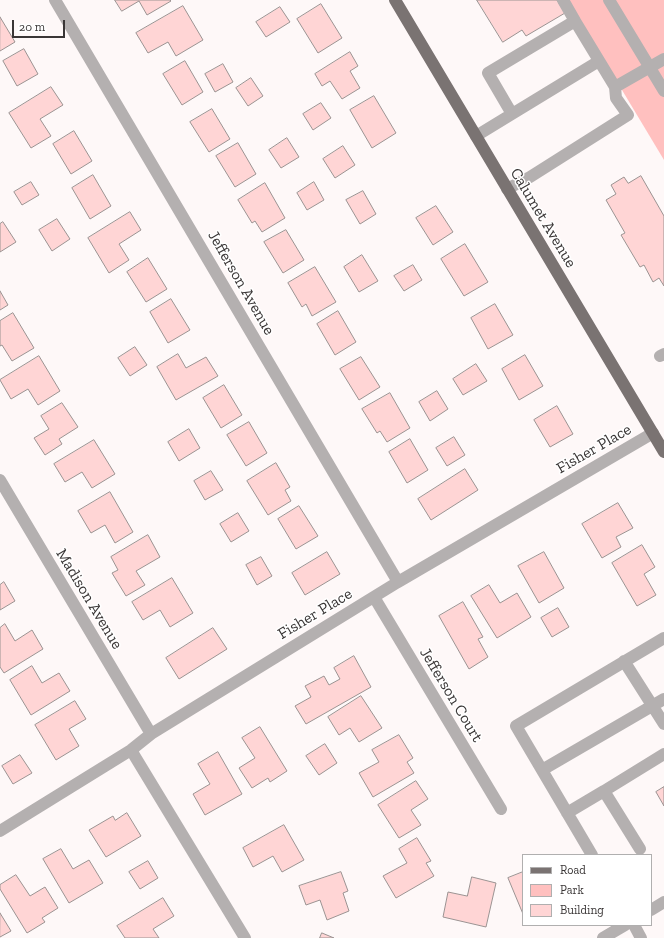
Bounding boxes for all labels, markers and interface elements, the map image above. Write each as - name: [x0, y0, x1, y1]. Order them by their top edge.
- scale bar: [14, 12, 67, 38]
- text: 20 m: [19, 20, 45, 34]
- street label: Calumet Avenue: [506, 165, 580, 271]
- street label: Jefferson Avenue: [203, 227, 279, 339]
- street label: Fisher Place: [553, 420, 635, 478]
- street label: Madison Avenue: [52, 545, 126, 653]
- street label: Fisher Place: [274, 584, 356, 644]
- street label: Jefferson Court: [415, 644, 487, 746]
- legend: [522, 854, 652, 926]
- text: Road: [560, 863, 586, 877]
- text: Park: [560, 883, 584, 897]
- text: Building: [560, 903, 604, 917]

